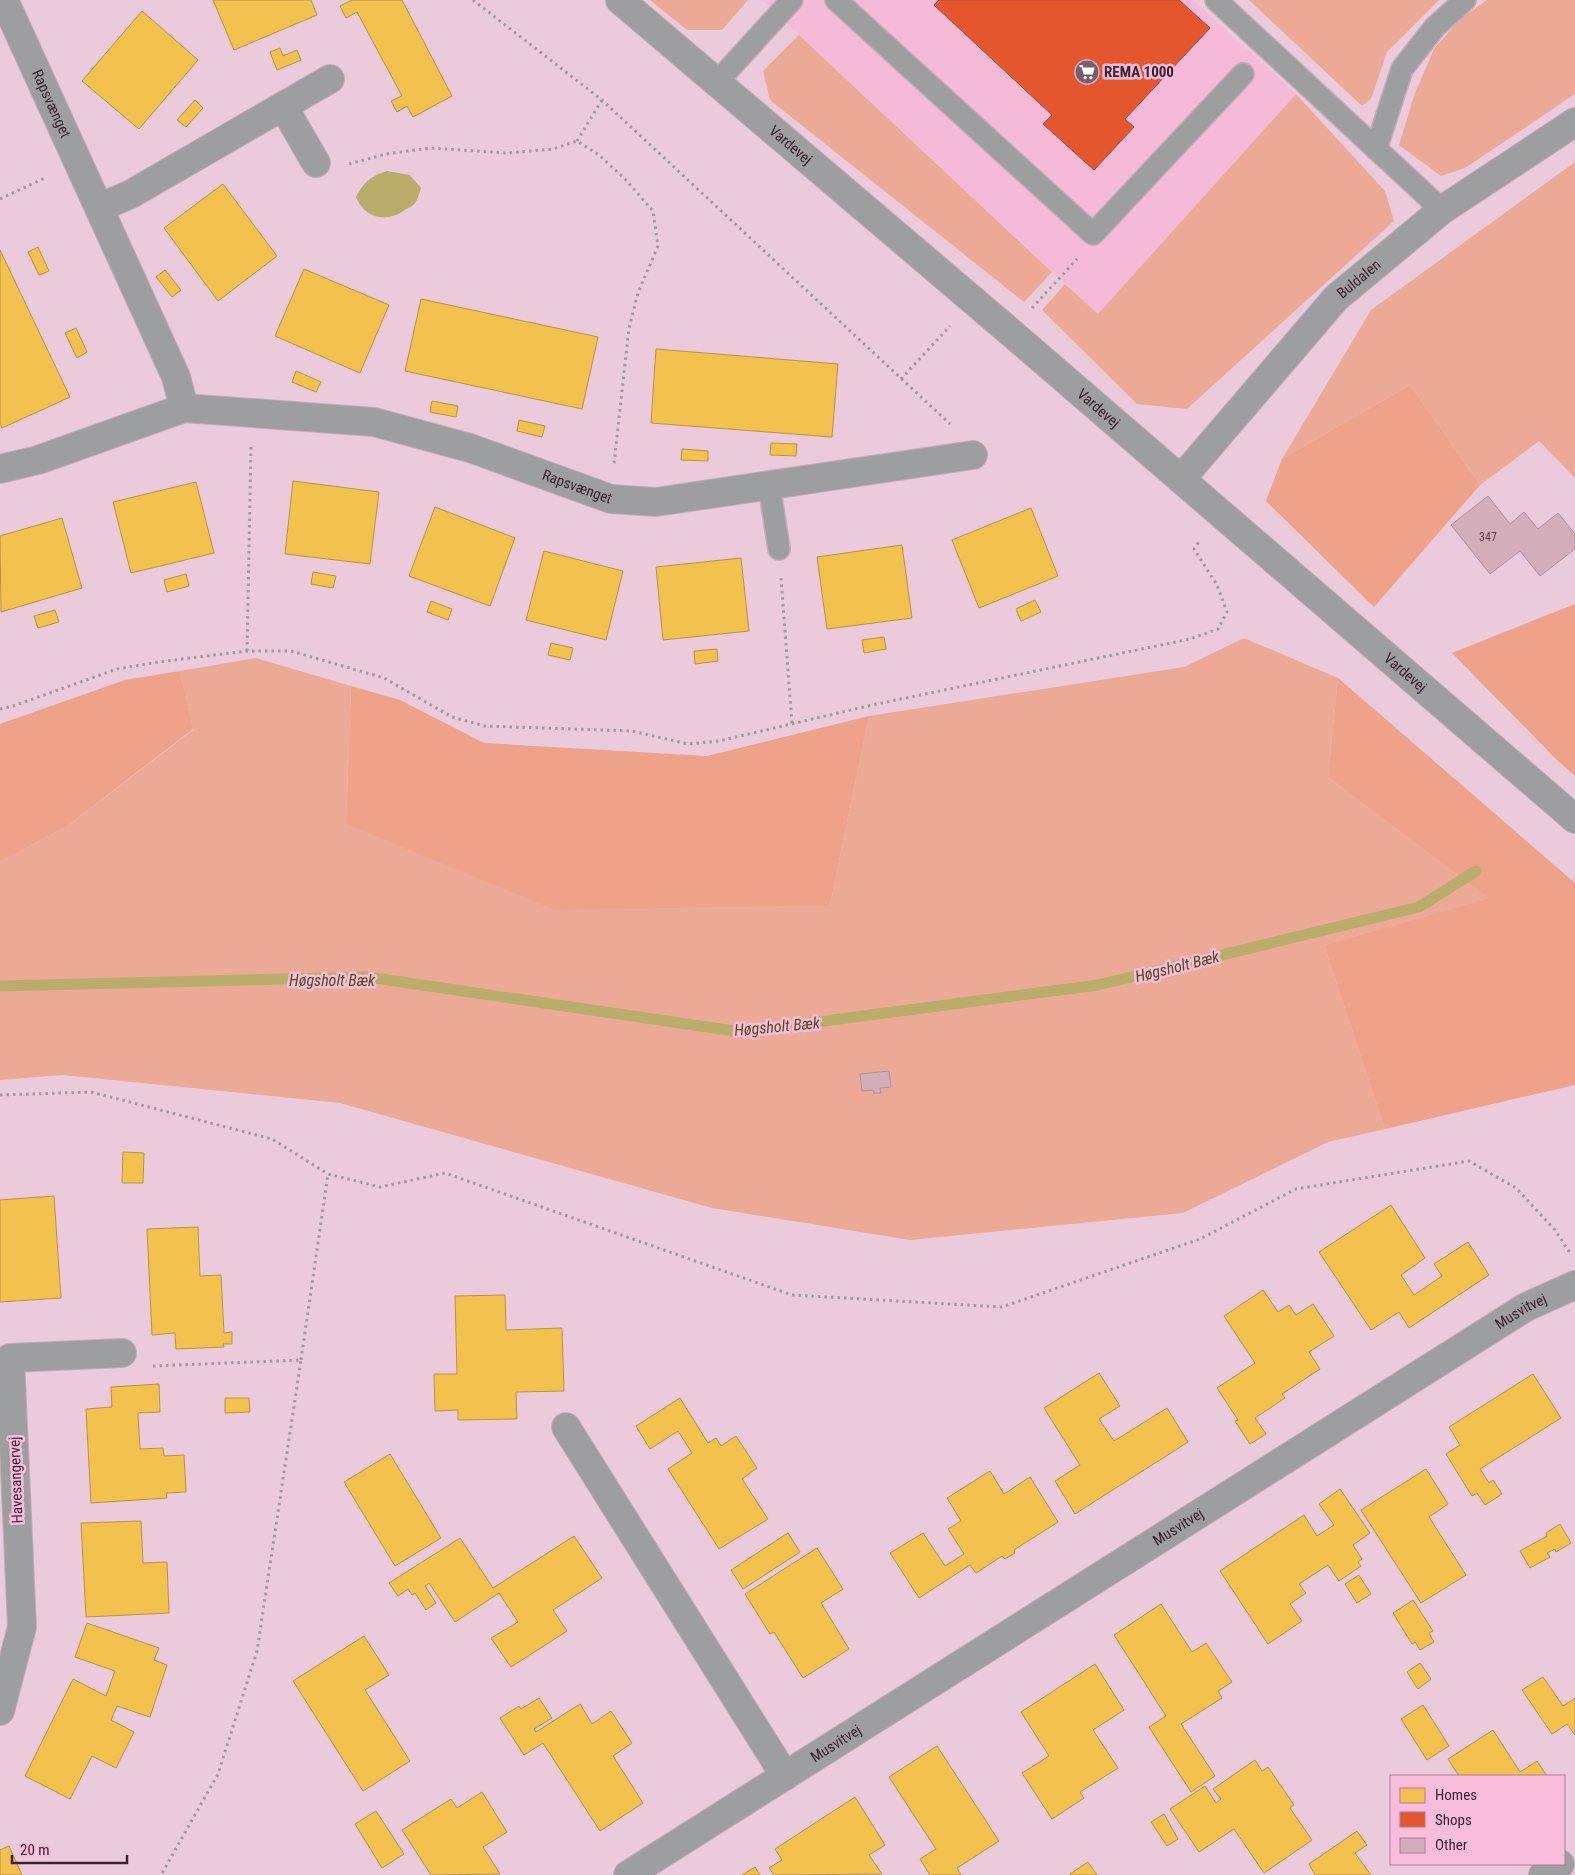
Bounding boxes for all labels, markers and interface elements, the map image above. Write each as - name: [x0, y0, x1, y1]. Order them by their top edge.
- supermarket icon: REMA 1000: [1074, 59, 1100, 85]
- place label: REMA 1000: [1104, 63, 1174, 81]
- street label: Rapsvænget: [28, 67, 75, 141]
- street label: Vardevej: [765, 122, 816, 168]
- street label: Buldalen: [1333, 256, 1384, 302]
- street label: Vardevej: [1073, 385, 1124, 432]
- street label: Rapsvænget: [540, 466, 615, 508]
- house number: 347: [1479, 530, 1497, 544]
- street label: Vardevej: [1380, 649, 1430, 696]
- water label: Høgsholt Bæk: [1133, 947, 1222, 986]
- water label: Høgsholt Bæk: [289, 971, 376, 990]
- water label: Høgsholt Bæk: [733, 1013, 822, 1040]
- street label: Musvitvej: [1492, 1290, 1549, 1333]
- street label: Havesangervej: [5, 1436, 27, 1524]
- street label: Musvitvej: [1149, 1504, 1207, 1550]
- street label: Musvitvej: [807, 1721, 865, 1766]
- legend: [1390, 1775, 1565, 1865]
- text: Homes: [1435, 1786, 1477, 1804]
- text: Shops: [1435, 1811, 1472, 1829]
- scale bar: [12, 1832, 128, 1864]
- text: Other: [1435, 1836, 1468, 1854]
- text: 20 m: [20, 1841, 50, 1859]

